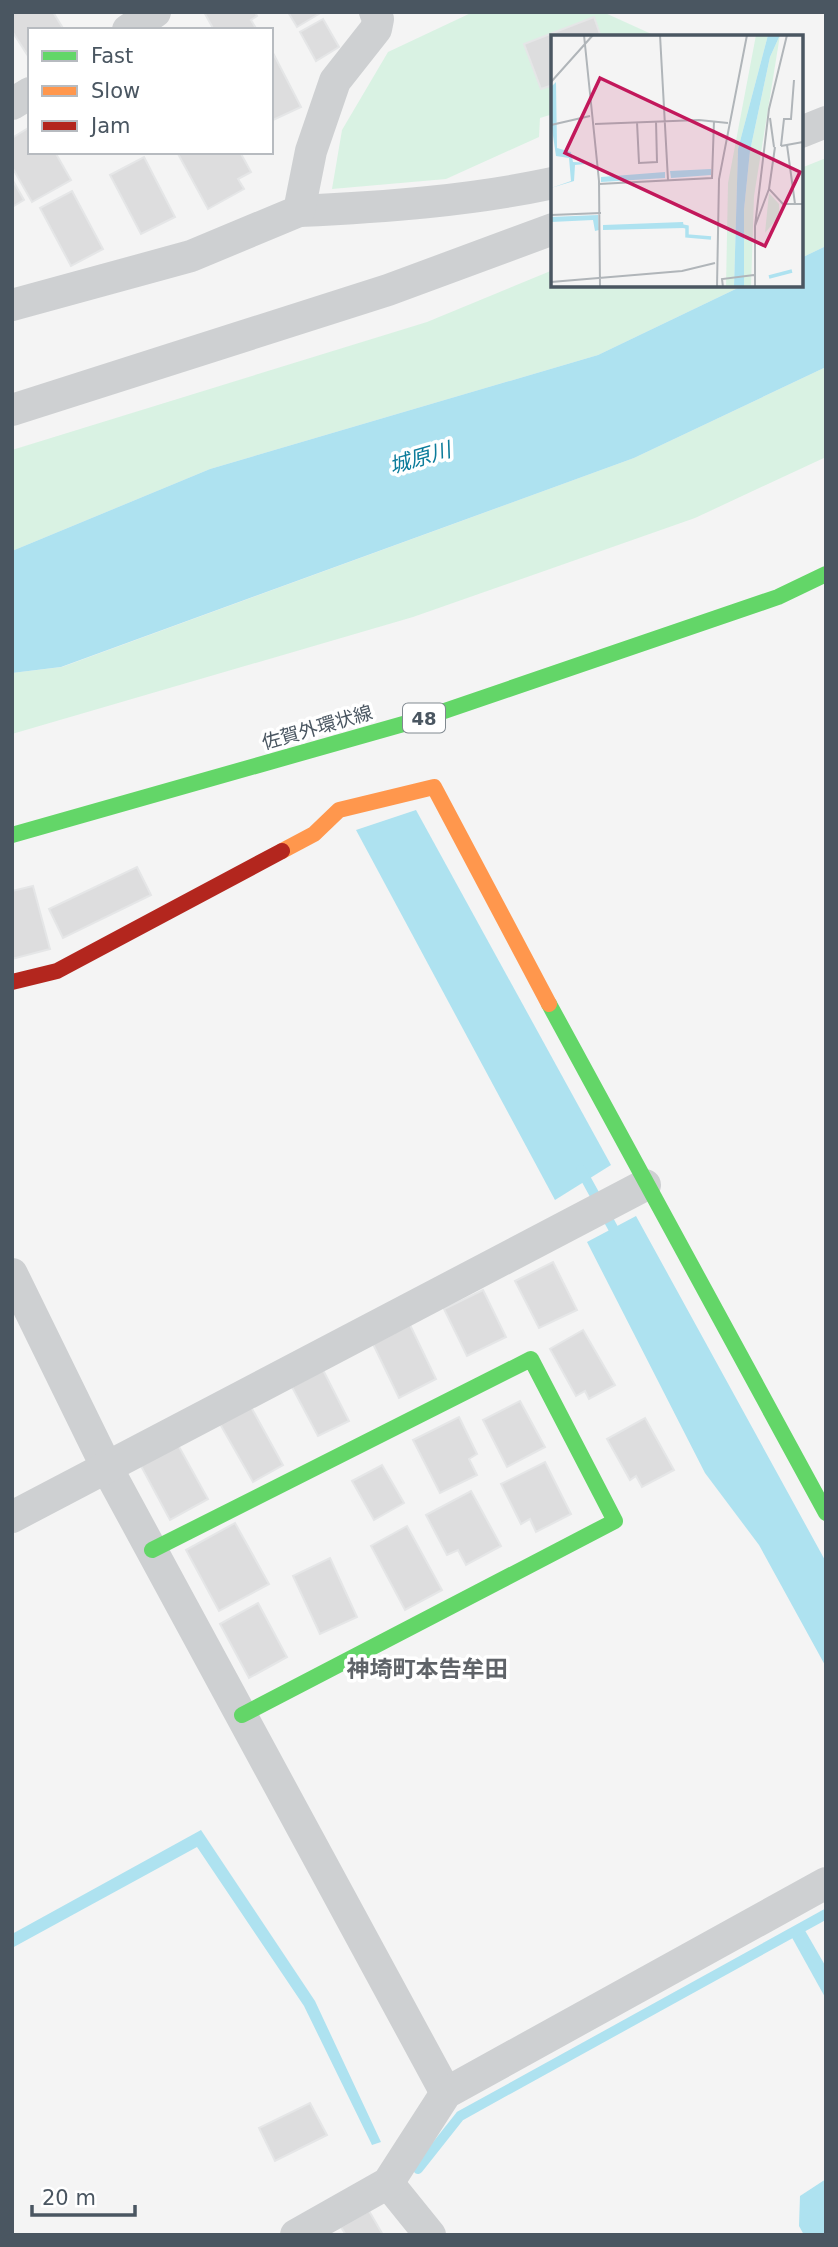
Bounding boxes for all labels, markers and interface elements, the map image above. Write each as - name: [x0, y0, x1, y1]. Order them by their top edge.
- legend: [28, 28, 273, 154]
- inset map: [551, 35, 803, 287]
- text: Fast: [91, 44, 133, 68]
- text: Slow: [91, 79, 140, 103]
- text: Jam: [89, 114, 131, 138]
- water label: 城原川: [386, 437, 456, 478]
- street label: 佐賀外環状線: [259, 701, 375, 753]
- road number: 48: [403, 704, 445, 732]
- district label: 神埼町本告牟田: [347, 1656, 508, 1682]
- scale bar: [32, 2174, 135, 2218]
- text: 20 m: [42, 2186, 96, 2210]

